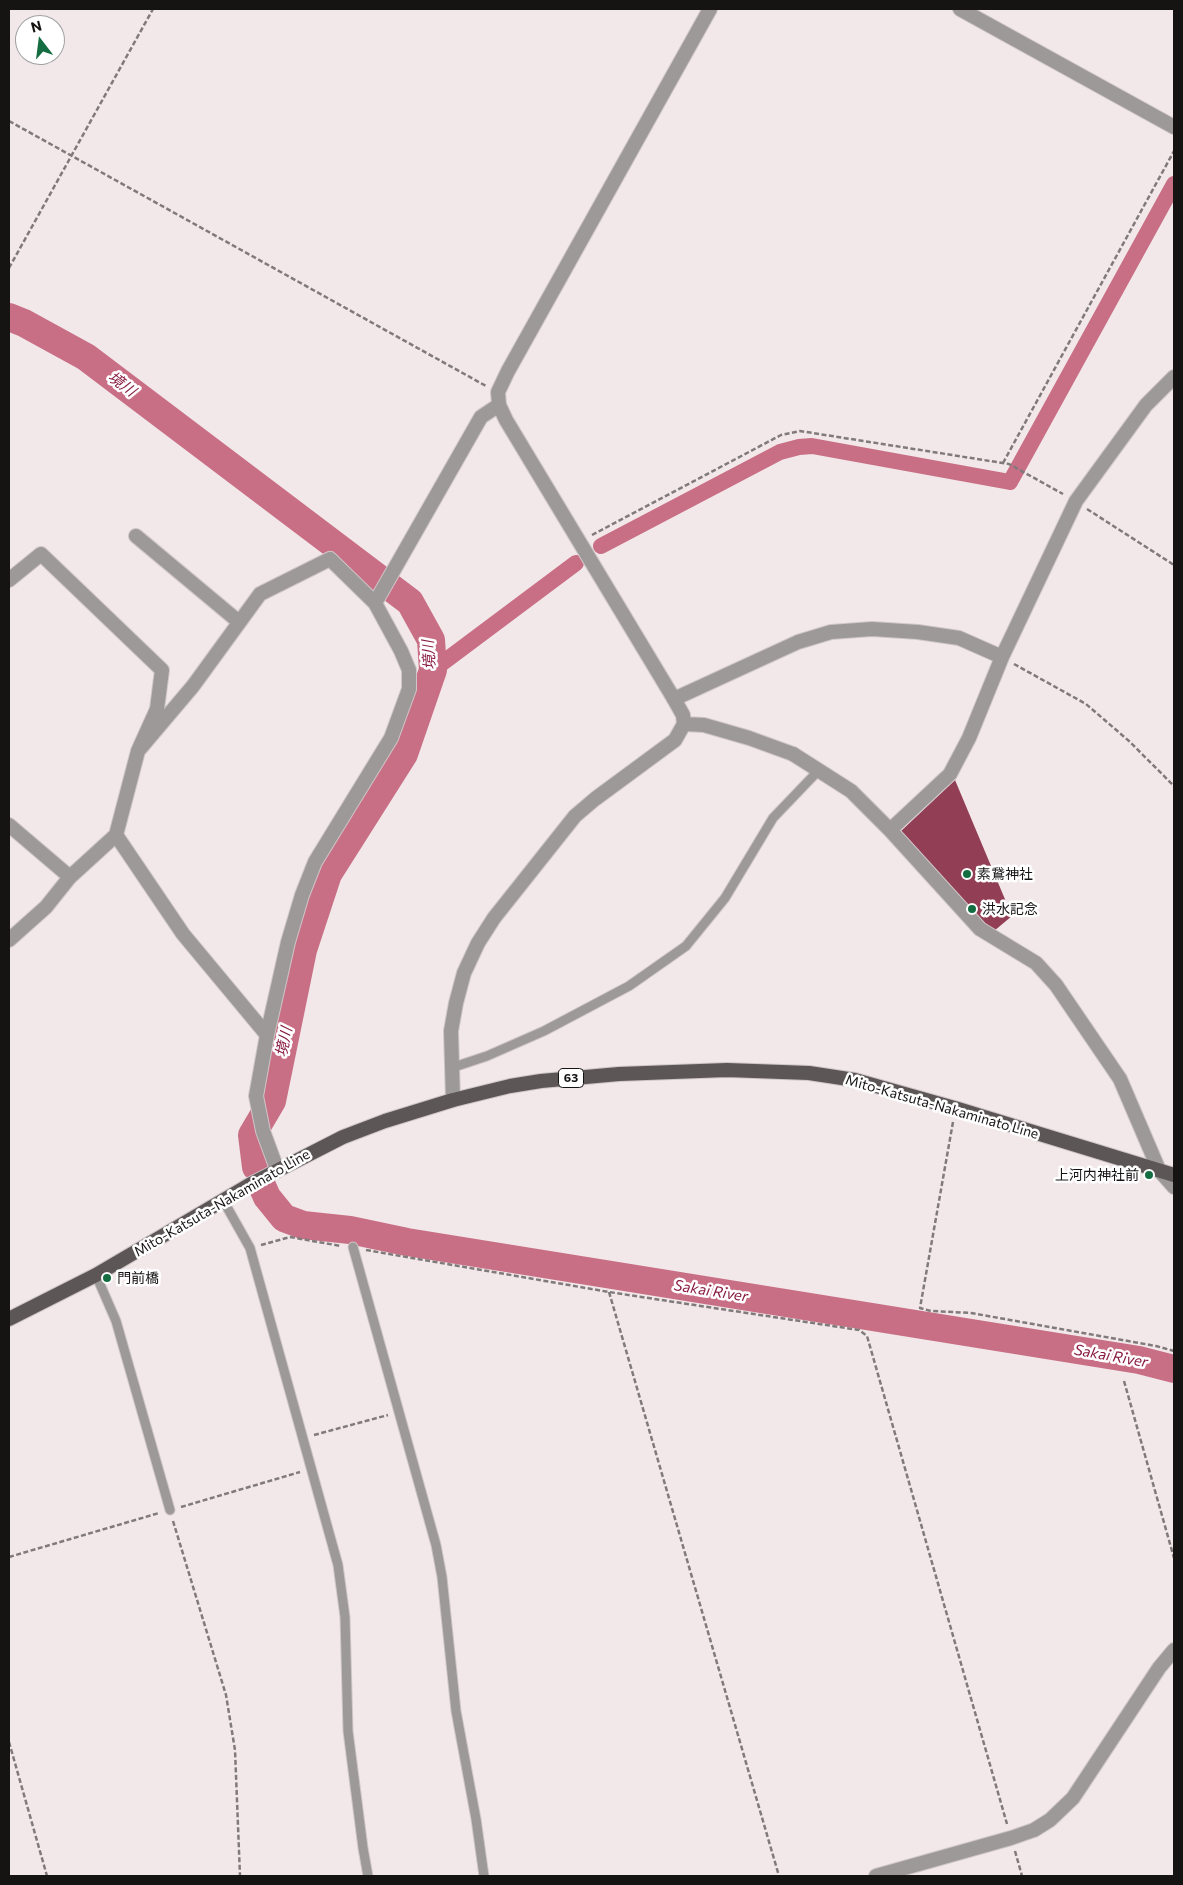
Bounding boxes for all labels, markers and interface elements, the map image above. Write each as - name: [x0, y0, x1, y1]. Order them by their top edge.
- north arrow: [15, 15, 65, 65]
- text: N: [29, 16, 44, 36]
- water label: 境川: [105, 368, 139, 400]
- water label: 境川: [419, 639, 439, 671]
- place label: 素鵞神社: [977, 866, 1033, 882]
- marker: 素鵞神社: [961, 868, 973, 880]
- place label: 洪水記念: [982, 901, 1038, 917]
- marker: 洪水記念: [966, 903, 978, 915]
- water label: 境川: [272, 1025, 296, 1059]
- road number: 63: [558, 1068, 584, 1088]
- street label: Mito-Katsuta-Nakaminato Line: [843, 1071, 1041, 1143]
- street label: Mito-Katsuta-Nakaminato Line: [131, 1146, 313, 1260]
- place label: 上河内神社前: [1055, 1167, 1139, 1183]
- marker: 上河内神社前: [1143, 1169, 1155, 1181]
- place label: 門前橋: [117, 1270, 159, 1286]
- marker: 門前橋: [101, 1272, 113, 1284]
- water label: Sakai River: [673, 1276, 749, 1306]
- water label: Sakai River: [1073, 1341, 1149, 1371]

